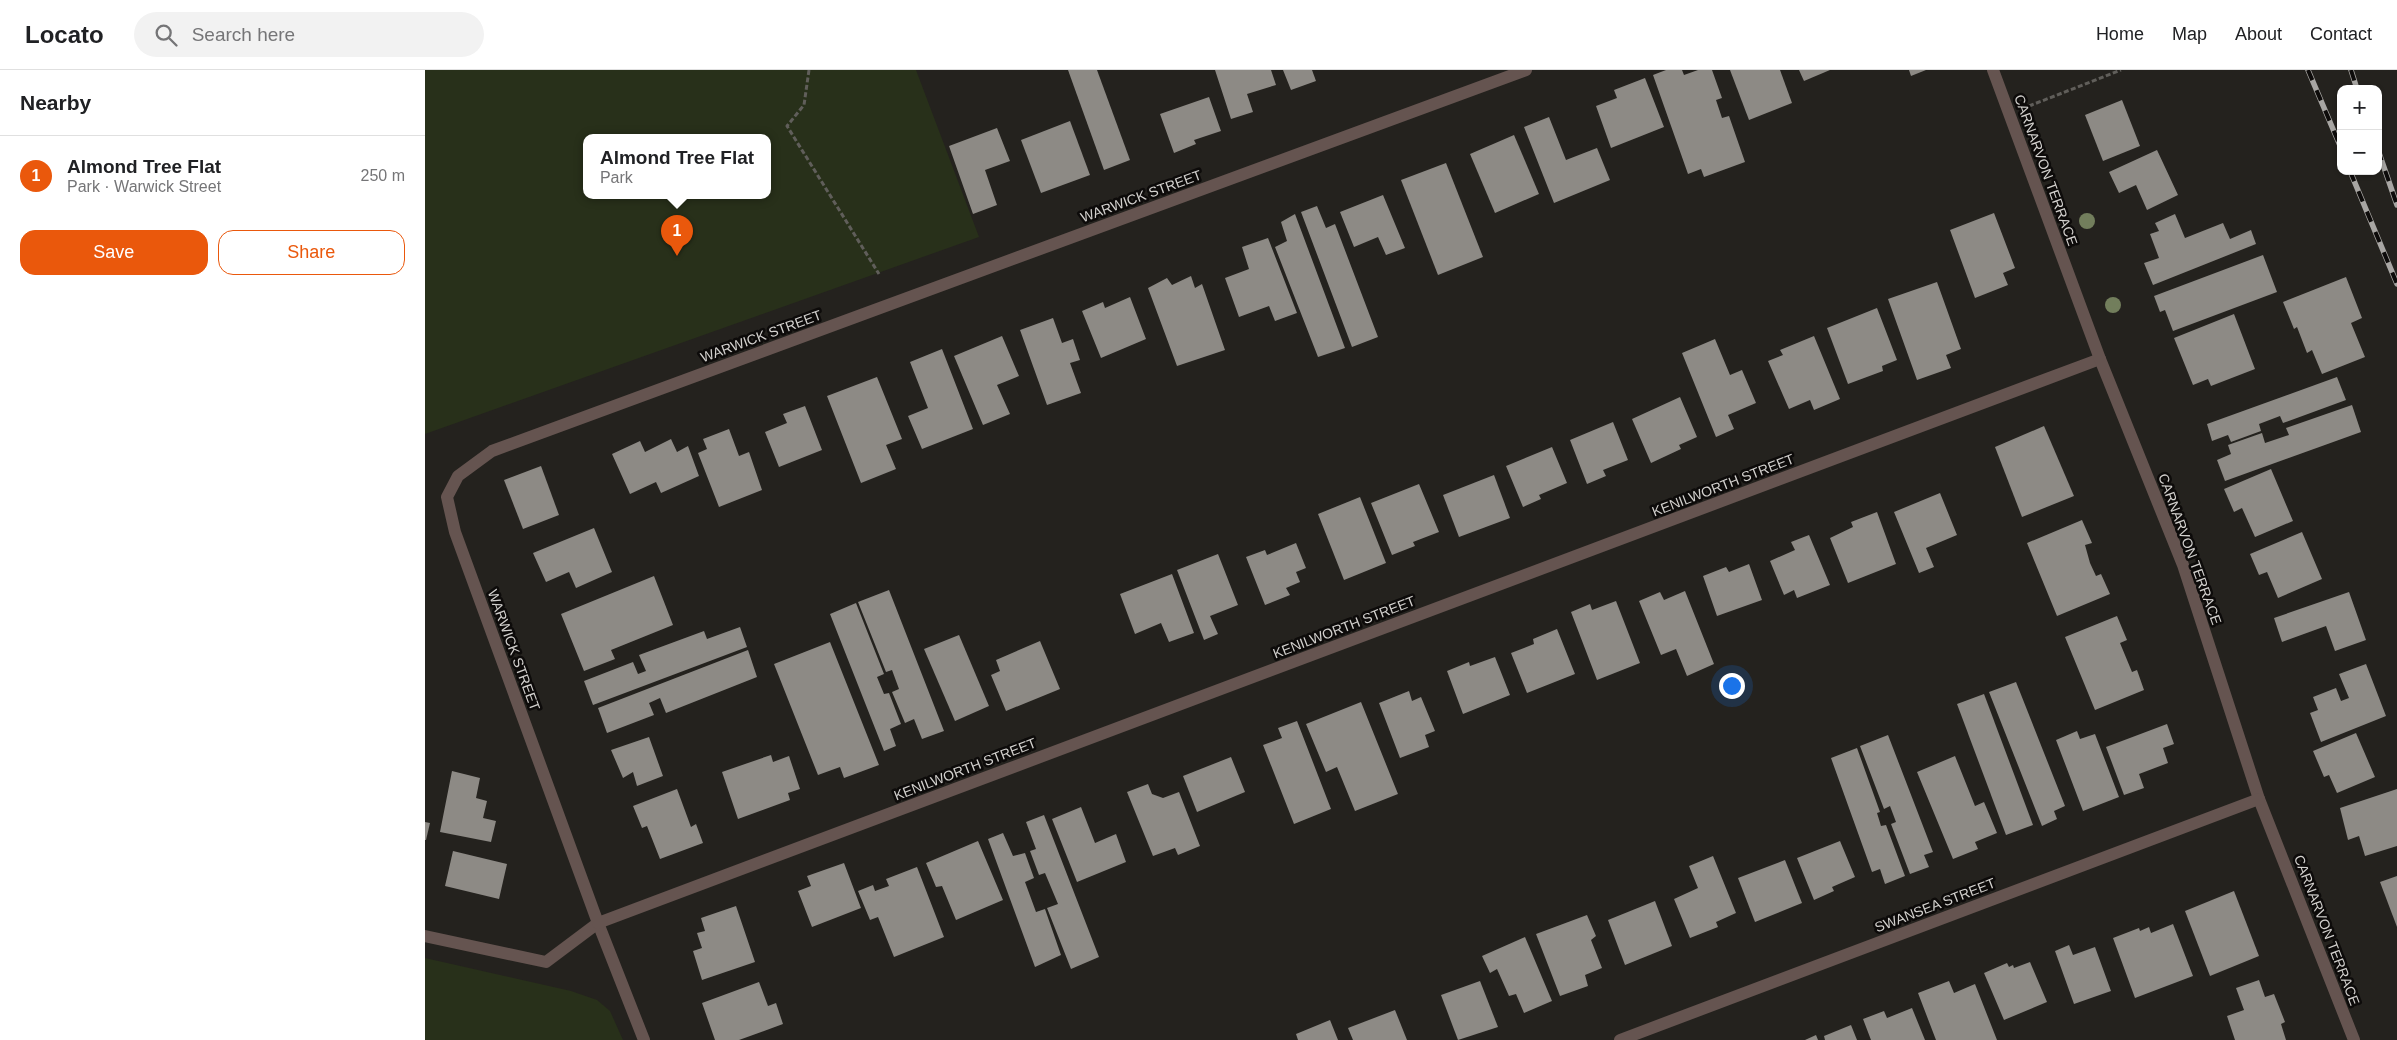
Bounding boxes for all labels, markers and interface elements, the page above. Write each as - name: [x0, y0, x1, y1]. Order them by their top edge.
- search box: [134, 12, 484, 57]
- text: Locato: [25, 21, 104, 48]
- icon: search: [152, 21, 180, 49]
- text: Search here: [192, 24, 295, 45]
- text: Home: [2096, 24, 2144, 44]
- text: Map: [2172, 24, 2207, 44]
- text: About: [2235, 24, 2282, 44]
- text: Contact: [2310, 24, 2372, 44]
- map controls: [2337, 85, 2382, 175]
- button: +: [2337, 85, 2382, 130]
- text: Nearby: [20, 91, 91, 114]
- street label: CARNARVON TERRACE: [2011, 92, 2081, 248]
- button: −: [2337, 130, 2382, 175]
- popup: [583, 134, 771, 199]
- text: Almond Tree Flat: [600, 147, 754, 168]
- text: Almond Tree Flat: [67, 156, 221, 177]
- text: 1: [32, 167, 40, 184]
- text: 250 m: [361, 167, 405, 184]
- street label: WARWICK STREET: [1078, 167, 1204, 225]
- text: Park: [600, 169, 633, 186]
- text: Park · Warwick Street: [67, 178, 221, 195]
- pin: 1: [661, 215, 693, 256]
- button: Save: [20, 230, 208, 275]
- button: Share: [218, 230, 405, 275]
- street label: WARWICK STREET: [698, 307, 824, 365]
- street label: KENILWORTH STREET: [1650, 450, 1797, 520]
- street label: CARNARVON TERRACE: [2155, 471, 2225, 627]
- street label: WARWICK STREET: [485, 587, 543, 713]
- street label: KENILWORTH STREET: [1271, 592, 1418, 662]
- your location: [1719, 673, 1745, 699]
- street label: KENILWORTH STREET: [892, 734, 1039, 804]
- street label: CARNARVON TERRACE: [2291, 853, 2363, 1007]
- street label: SWANSEA STREET: [1872, 874, 1998, 935]

